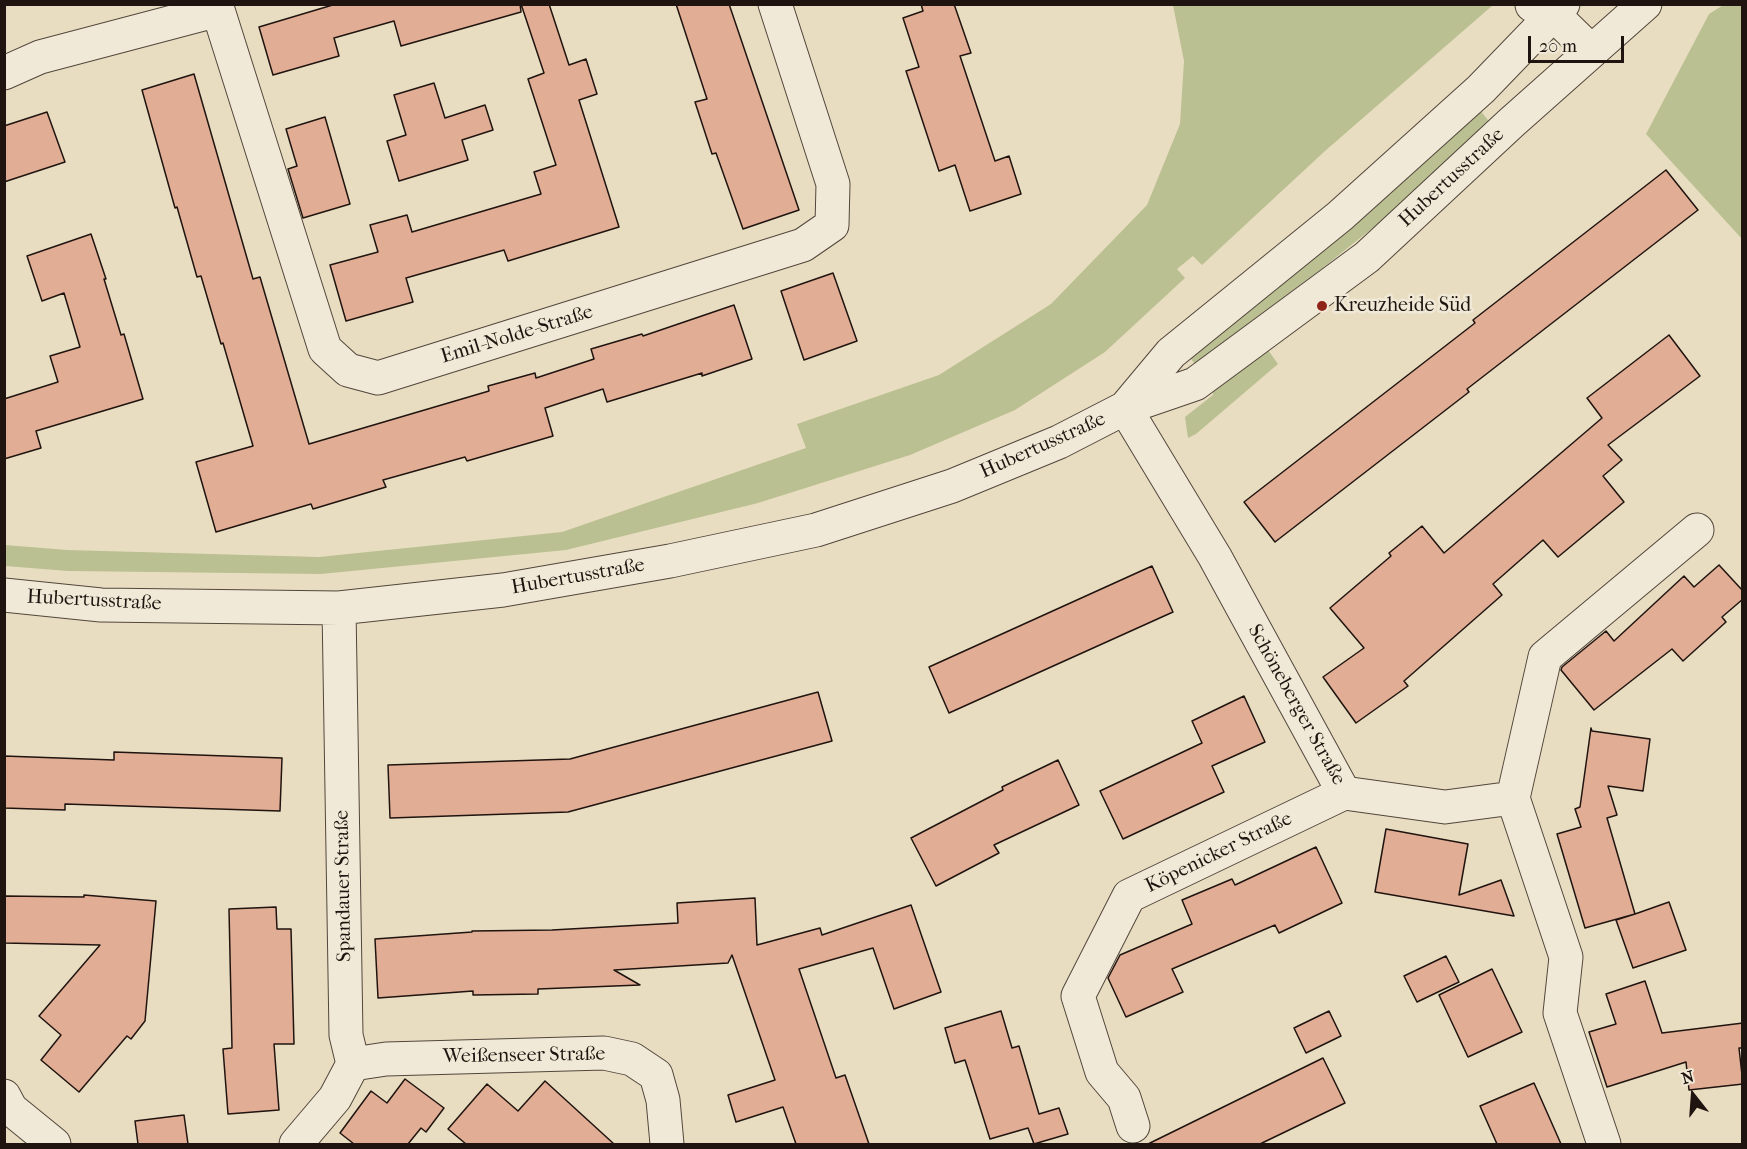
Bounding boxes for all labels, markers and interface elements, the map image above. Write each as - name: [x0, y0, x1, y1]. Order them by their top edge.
- scale bar: [1531, 24, 1627, 62]
- text: 20 m: [1539, 36, 1577, 57]
- street label: Hubertusstraße: [1395, 123, 1509, 233]
- place label: Kreuzheide Süd: [1334, 294, 1471, 318]
- marker: Kreuzheide Süd: [1315, 299, 1329, 313]
- street label: Emil-Nolde-Straße: [438, 300, 596, 370]
- street label: Hubertusstraße: [977, 408, 1109, 484]
- street label: Hubertusstraße: [510, 553, 646, 601]
- street label: Hubertusstraße: [26, 585, 162, 617]
- street label: Schöneberger Straße: [1242, 621, 1350, 789]
- street label: Köpenicker Straße: [1142, 807, 1296, 899]
- street label: Spandauer Straße: [331, 810, 357, 962]
- street label: Weißenseer Straße: [442, 1043, 606, 1069]
- north arrow: [1663, 1065, 1723, 1125]
- text: N: [1679, 1066, 1696, 1088]

